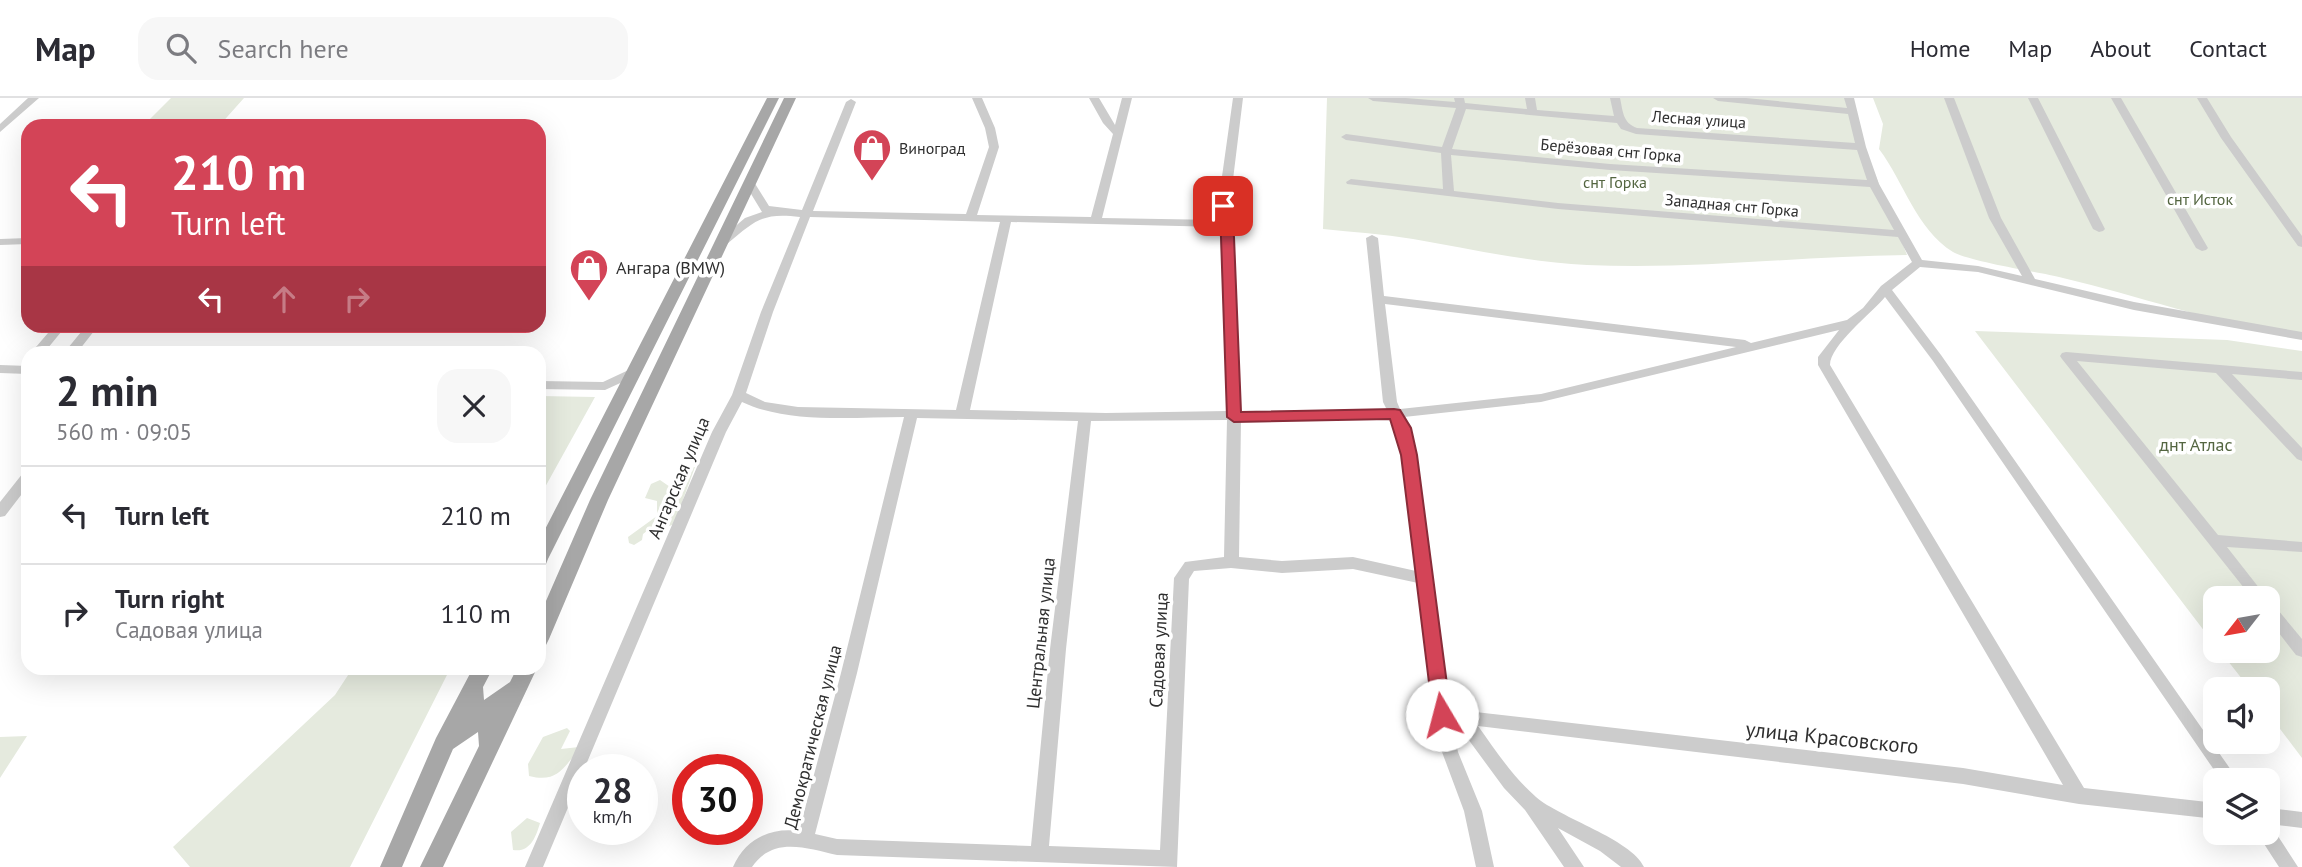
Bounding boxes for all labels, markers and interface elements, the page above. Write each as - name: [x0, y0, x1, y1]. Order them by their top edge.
- search box: [138, 17, 628, 80]
- text: Map: [35, 27, 96, 70]
- icon: search: [162, 29, 200, 67]
- text: Search here: [218, 32, 349, 65]
- text: Home: [1910, 33, 1970, 64]
- text: Map: [2008, 33, 2052, 64]
- text: About: [2090, 33, 2151, 64]
- text: Contact: [2189, 33, 2267, 64]
- street label: Лесная улица: [1650, 106, 1747, 132]
- shop icon: Виноград: [851, 127, 893, 182]
- street label: Берёзовая снт Горка: [1540, 134, 1682, 166]
- place label: Виноград: [899, 138, 966, 158]
- text: 210 m: [171, 140, 306, 204]
- icon: left: [56, 147, 147, 238]
- park label: снт Горка: [1583, 172, 1647, 192]
- pin: [1193, 176, 1253, 236]
- icon: arrive: [1204, 187, 1242, 225]
- street label: Западная снт Горка: [1664, 189, 1800, 221]
- park label: снт Исток: [2167, 189, 2233, 209]
- text: Turn left: [171, 202, 286, 244]
- shop icon: Ангара (BMW): [568, 247, 610, 302]
- place label: Ангара (BMW): [616, 256, 725, 279]
- icon: left: [192, 280, 230, 318]
- icon: ahead: [265, 280, 303, 318]
- icon: right: [338, 280, 376, 318]
- text: 2 min: [56, 363, 158, 418]
- button: close: [437, 369, 511, 443]
- street label: Ангарская улица: [642, 413, 715, 542]
- text: 560 m · 09:05: [56, 417, 192, 446]
- park label: днт Атлас: [2159, 433, 2233, 456]
- icon: left: [56, 496, 94, 534]
- text: Turn left: [115, 499, 209, 532]
- text: 210 m: [440, 499, 511, 532]
- street label: Центральная улица: [1021, 556, 1060, 710]
- text: Turn right: [115, 582, 224, 615]
- north arrow: [2203, 586, 2280, 663]
- map controls: [2203, 586, 2280, 845]
- street label: Садовая улица: [1144, 592, 1173, 708]
- icon: right: [56, 594, 94, 632]
- text: 110 m: [440, 597, 511, 630]
- text: Садовая улица: [115, 615, 263, 644]
- street label: Демократическая улица: [779, 642, 847, 831]
- button: sound: [2203, 677, 2280, 754]
- position arrow: [1405, 678, 1479, 752]
- street label: улица Красовского: [1744, 715, 1920, 760]
- speed limit sign: 30: [672, 754, 763, 845]
- text: 28: [593, 767, 632, 813]
- button: layers: [2203, 768, 2280, 845]
- text: km/h: [593, 805, 632, 828]

